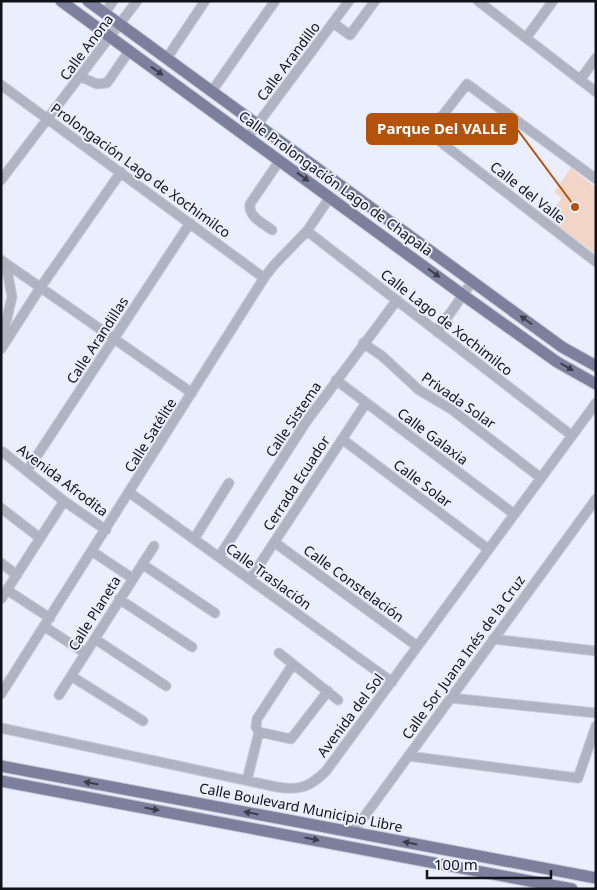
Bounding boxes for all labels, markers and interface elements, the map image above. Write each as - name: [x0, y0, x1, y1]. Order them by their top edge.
- street label: Calle Anona: [55, 10, 117, 84]
- street label: Calle Arandillo: [252, 18, 324, 104]
- one-way arrow: [150, 66, 164, 76]
- street label: Prolongación Lago de Xochimilco: [47, 98, 235, 242]
- street label: Calle Prolongación Lago de Chapala: [235, 106, 437, 260]
- callout: Parque Del VALLE: [367, 114, 517, 144]
- text: Parque Del VALLE: [377, 118, 507, 138]
- street label: Calle del Valle: [487, 157, 570, 227]
- one-way arrow: [296, 172, 310, 182]
- street label: Calle Lago de Xochimilco: [377, 264, 517, 380]
- one-way arrow: [427, 268, 441, 278]
- street label: Calle Arandillas: [62, 292, 132, 387]
- one-way arrow: [520, 315, 533, 326]
- one-way arrow: [559, 363, 574, 371]
- street label: Privada Solar: [418, 367, 500, 433]
- street label: Calle Sistema: [261, 377, 325, 461]
- street label: Calle Satélite: [120, 394, 180, 476]
- street label: Calle Galaxia: [394, 403, 472, 469]
- street label: Cerrada Ecuador: [258, 432, 334, 534]
- street label: Avenida Afrodita: [14, 440, 112, 520]
- street label: Calle Solar: [390, 455, 456, 511]
- street label: Calle Traslación: [222, 538, 316, 614]
- street label: Calle Constelación: [300, 540, 408, 626]
- street label: Calle Sor Juana Inés de la Cruz: [397, 571, 529, 743]
- street label: Calle Planeta: [63, 572, 125, 654]
- street label: Avenida del Sol: [312, 669, 388, 761]
- one-way arrow: [83, 778, 99, 786]
- street label: Calle Boulevard Municipio Libre: [198, 778, 404, 836]
- one-way arrow: [145, 806, 161, 814]
- one-way arrow: [242, 808, 258, 816]
- one-way arrow: [304, 836, 320, 844]
- one-way arrow: [403, 839, 418, 847]
- scale bar: [427, 848, 551, 880]
- text: 100 m: [434, 854, 478, 874]

